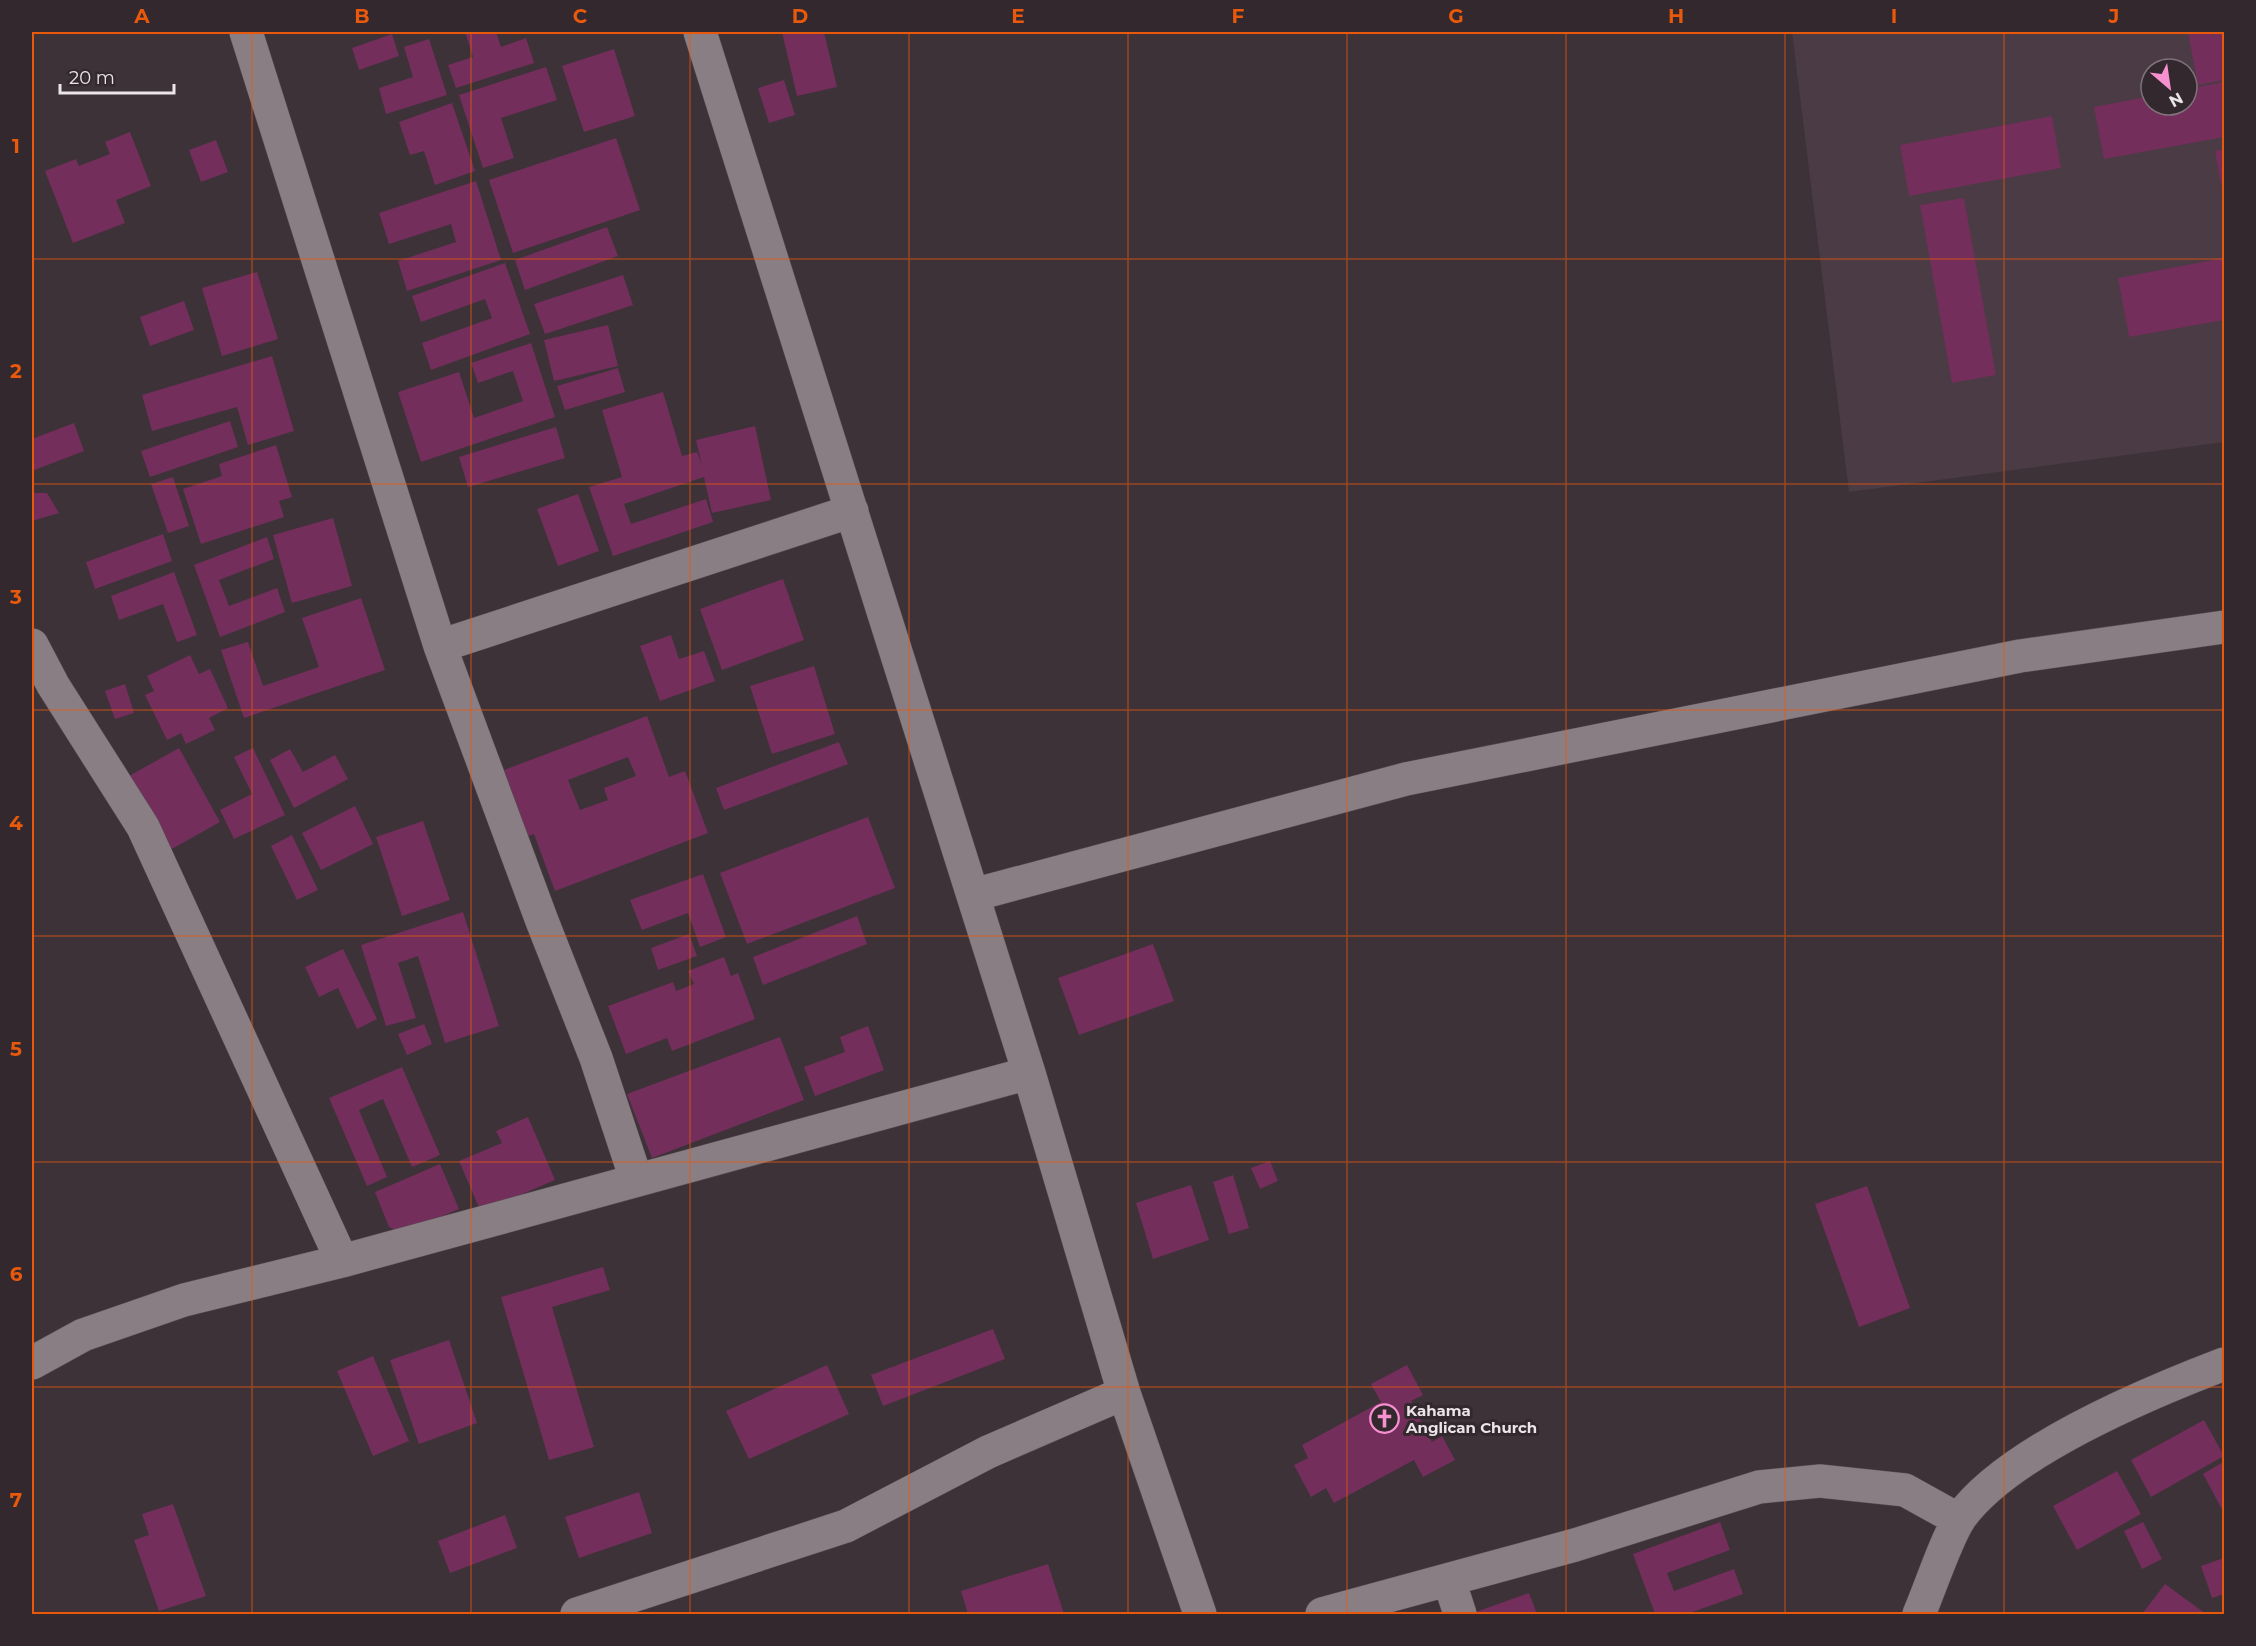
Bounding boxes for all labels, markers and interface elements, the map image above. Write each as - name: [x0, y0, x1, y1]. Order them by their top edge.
- text: A: [133, 4, 150, 28]
- text: B: [354, 4, 370, 28]
- text: C: [573, 4, 588, 28]
- text: D: [792, 4, 808, 28]
- text: E: [1011, 4, 1025, 28]
- text: F: [1232, 4, 1245, 28]
- text: G: [1448, 4, 1464, 28]
- text: H: [1668, 4, 1684, 28]
- text: I: [1891, 4, 1897, 28]
- text: J: [2108, 4, 2119, 28]
- scale bar: [60, 57, 174, 95]
- north arrow: [2139, 57, 2199, 117]
- text: 20 m: [69, 67, 115, 89]
- text: N: [2166, 88, 2186, 111]
- text: 1: [12, 134, 20, 158]
- text: 2: [10, 359, 22, 383]
- text: 3: [9, 585, 22, 609]
- text: 4: [9, 811, 23, 835]
- text: 5: [10, 1037, 22, 1061]
- text: 6: [10, 1262, 23, 1286]
- place label: Kahama Anglican Church: [1405, 1401, 1537, 1437]
- church icon: Kahama Anglican Church: [1369, 1403, 1401, 1435]
- text: 7: [10, 1488, 22, 1512]

